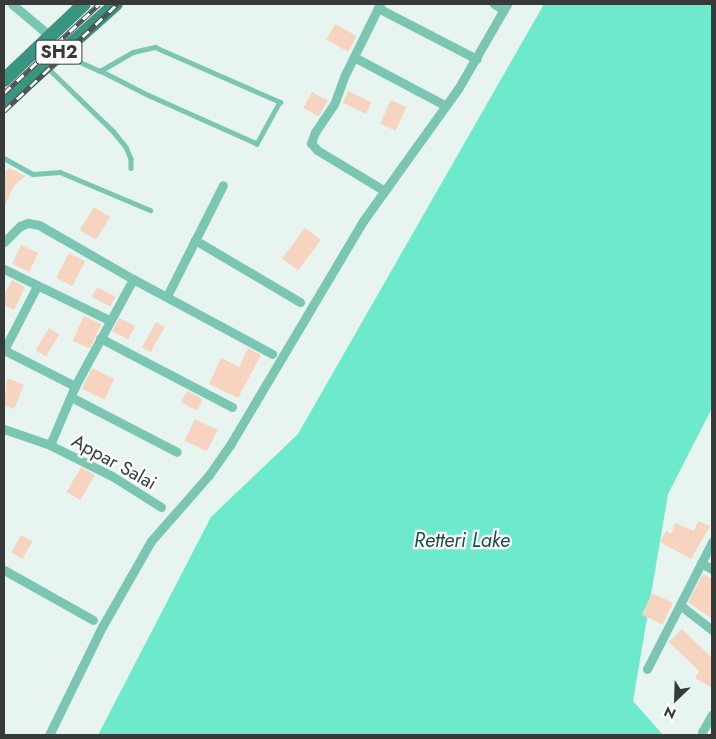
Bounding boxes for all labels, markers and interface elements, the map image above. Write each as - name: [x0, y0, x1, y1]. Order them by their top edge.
- road number: SH2: [35, 36, 83, 68]
- street label: Appar Salai: [68, 429, 160, 495]
- water label: Retteri Lake: [414, 528, 510, 552]
- north arrow: [651, 674, 701, 724]
- text: N: [661, 701, 679, 724]

